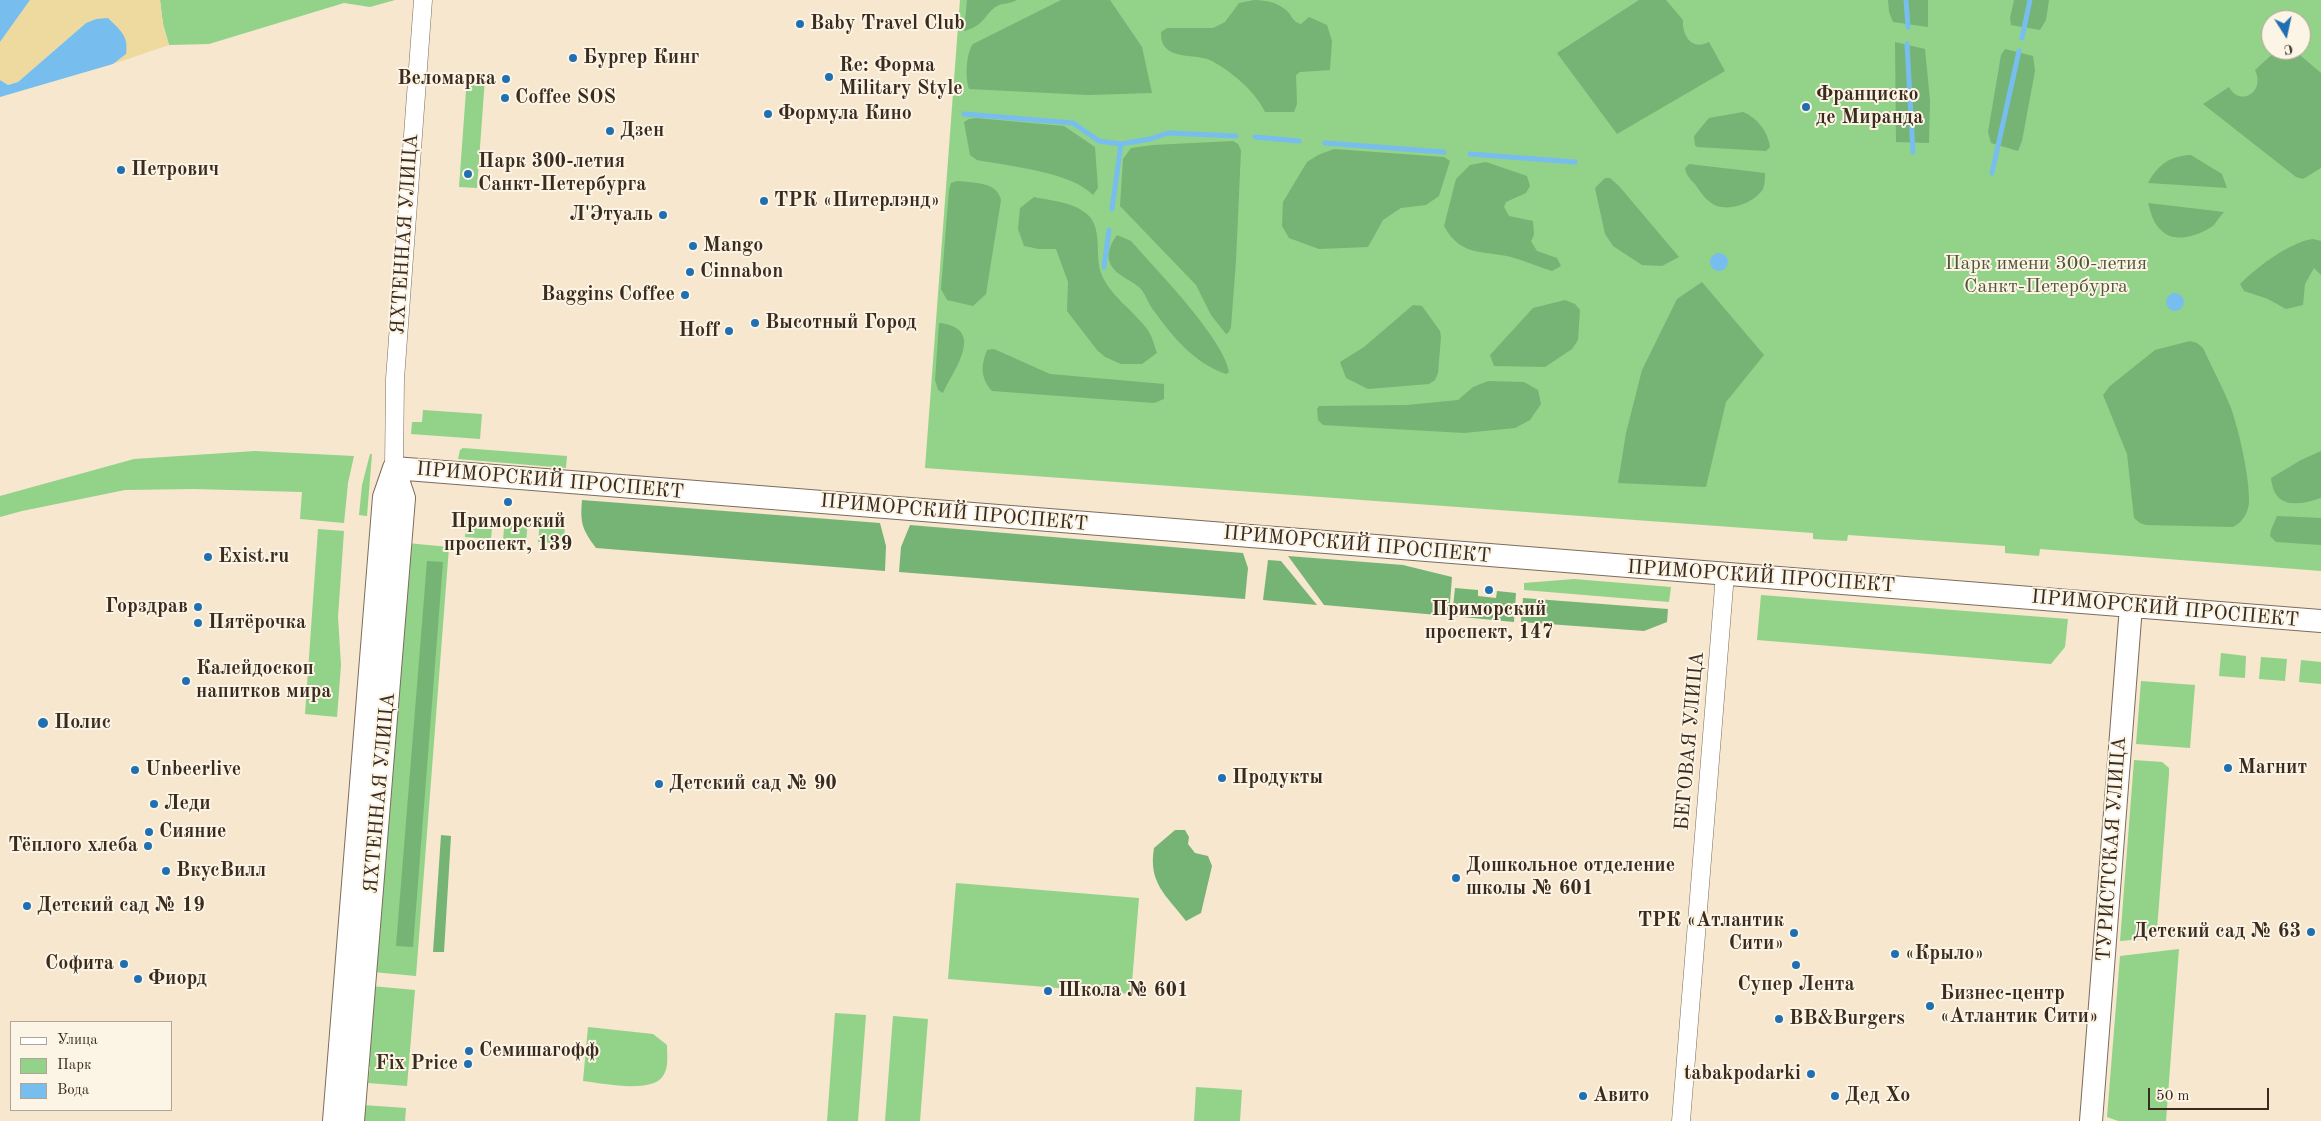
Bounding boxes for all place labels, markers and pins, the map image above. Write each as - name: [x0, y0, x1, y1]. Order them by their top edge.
- place label: Baby Travel Club: [810, 12, 965, 36]
- marker: Baby Travel Club: [794, 18, 806, 30]
- place label: Бургер Кинг: [583, 46, 699, 70]
- marker: Бургер Кинг: [567, 52, 579, 64]
- place label: Re: Форма Military Style: [839, 54, 963, 101]
- place label: Веломарка: [397, 67, 496, 91]
- marker: Re: Форма Military Style: [823, 71, 835, 83]
- marker: Веломарка: [500, 73, 512, 85]
- place label: Франциско де Миранда: [1816, 83, 1924, 130]
- place label: Coffee SOS: [515, 86, 616, 110]
- marker: Coffee SOS: [499, 92, 511, 104]
- marker: Франциско де Миранда: [1800, 101, 1812, 113]
- place label: Формула Кино: [778, 102, 912, 126]
- marker: Формула Кино: [762, 108, 774, 120]
- place label: Дзен: [620, 119, 664, 143]
- marker: Дзен: [604, 125, 616, 137]
- place label: Парк 300-летия Санкт-Петербурга: [478, 150, 646, 197]
- place label: Петрович: [131, 158, 219, 182]
- marker: Петрович: [115, 164, 127, 176]
- marker: Парк 300-летия Санкт-Петербурга: [462, 168, 474, 180]
- place label: ТРК «Питерлэнд»: [774, 189, 940, 213]
- marker: ТРК «Питерлэнд»: [758, 195, 770, 207]
- place label: Л'Этуаль: [569, 203, 653, 227]
- marker: Л'Этуаль: [657, 209, 669, 221]
- place label: Mango: [703, 234, 763, 258]
- marker: Mango: [687, 240, 699, 252]
- place label: Cinnabon: [700, 260, 783, 284]
- marker: Cinnabon: [684, 266, 696, 278]
- place label: Baggins Coffee: [541, 283, 675, 307]
- marker: Baggins Coffee: [679, 289, 691, 301]
- place label: Высотный Город: [765, 311, 917, 335]
- marker: Высотный Город: [749, 317, 761, 329]
- place label: Hoff: [678, 319, 719, 343]
- marker: Hoff: [723, 325, 735, 337]
- marker: Приморский проспект, 139: [502, 496, 514, 508]
- place label: Приморский проспект, 139: [444, 510, 572, 557]
- place label: Exist.ru: [218, 545, 289, 569]
- marker: Exist.ru: [202, 551, 214, 563]
- marker: Приморский проспект, 147: [1483, 584, 1495, 596]
- place label: Горздрав: [105, 595, 188, 619]
- place label: Приморский проспект, 147: [1425, 598, 1553, 645]
- marker: Горздрав: [192, 601, 204, 613]
- place label: Пятёрочка: [208, 611, 306, 635]
- marker: Пятёрочка: [192, 617, 204, 629]
- place label: Калейдоскоп напитков мира: [196, 657, 331, 704]
- marker: Калейдоскоп напитков мира: [180, 675, 192, 687]
- place label: Полис: [54, 711, 111, 735]
- marker: Полис: [36, 716, 50, 730]
- place label: Магнит: [2238, 756, 2307, 780]
- place label: Unbeerlive: [145, 758, 241, 782]
- marker: Магнит: [2222, 762, 2234, 774]
- marker: Unbeerlive: [129, 764, 141, 776]
- place label: Продукты: [1232, 766, 1323, 790]
- place label: Детский сад № 90: [669, 772, 837, 796]
- marker: Продукты: [1216, 772, 1228, 784]
- marker: Детский сад № 90: [653, 778, 665, 790]
- place label: Леди: [164, 792, 211, 816]
- marker: Леди: [148, 798, 160, 810]
- place label: Сияние: [159, 820, 227, 844]
- marker: Сияние: [143, 826, 155, 838]
- place label: Тёплого хлеба: [8, 834, 138, 858]
- marker: Тёплого хлеба: [142, 840, 154, 852]
- place label: Дошкольное отделение школы № 601: [1466, 854, 1675, 901]
- place label: ВкусВилл: [176, 859, 266, 883]
- marker: ВкусВилл: [160, 865, 172, 877]
- marker: Дошкольное отделение школы № 601: [1450, 872, 1462, 884]
- place label: Детский сад № 19: [37, 894, 205, 918]
- marker: Детский сад № 19: [21, 900, 33, 912]
- place label: ТРК «Атлантик Сити»: [1638, 909, 1784, 956]
- place label: Детский сад № 63: [2133, 920, 2301, 944]
- marker: Детский сад № 63: [2305, 926, 2317, 938]
- marker: ТРК «Атлантик Сити»: [1788, 927, 1800, 939]
- place label: «Крыло»: [1905, 942, 1984, 966]
- marker: «Крыло»: [1889, 948, 1901, 960]
- place label: Софита: [45, 952, 114, 976]
- marker: Софита: [118, 958, 130, 970]
- marker: Супер Лента: [1790, 959, 1802, 971]
- place label: Фиорд: [148, 967, 207, 991]
- marker: Фиорд: [132, 973, 144, 985]
- place label: Супер Лента: [1737, 973, 1855, 997]
- place label: Школа № 601: [1058, 979, 1189, 1003]
- place label: Бизнес-центр «Атлантик Сити»: [1940, 982, 2099, 1029]
- marker: Школа № 601: [1042, 985, 1054, 997]
- marker: Бизнес-центр «Атлантик Сити»: [1924, 1000, 1936, 1012]
- place label: BB&Burgers: [1789, 1007, 1905, 1031]
- marker: BB&Burgers: [1773, 1013, 1785, 1025]
- place label: Семишагофф: [479, 1039, 599, 1063]
- marker: Семишагофф: [463, 1045, 475, 1057]
- place label: Fix Price: [375, 1052, 458, 1076]
- marker: Fix Price: [462, 1058, 474, 1070]
- place label: tabakpodarki: [1684, 1062, 1801, 1086]
- marker: tabakpodarki: [1805, 1068, 1817, 1080]
- place label: Авито: [1593, 1084, 1649, 1108]
- place label: Дед Хо: [1845, 1084, 1910, 1108]
- marker: Авито: [1577, 1090, 1589, 1102]
- marker: Дед Хо: [1829, 1090, 1841, 1102]

